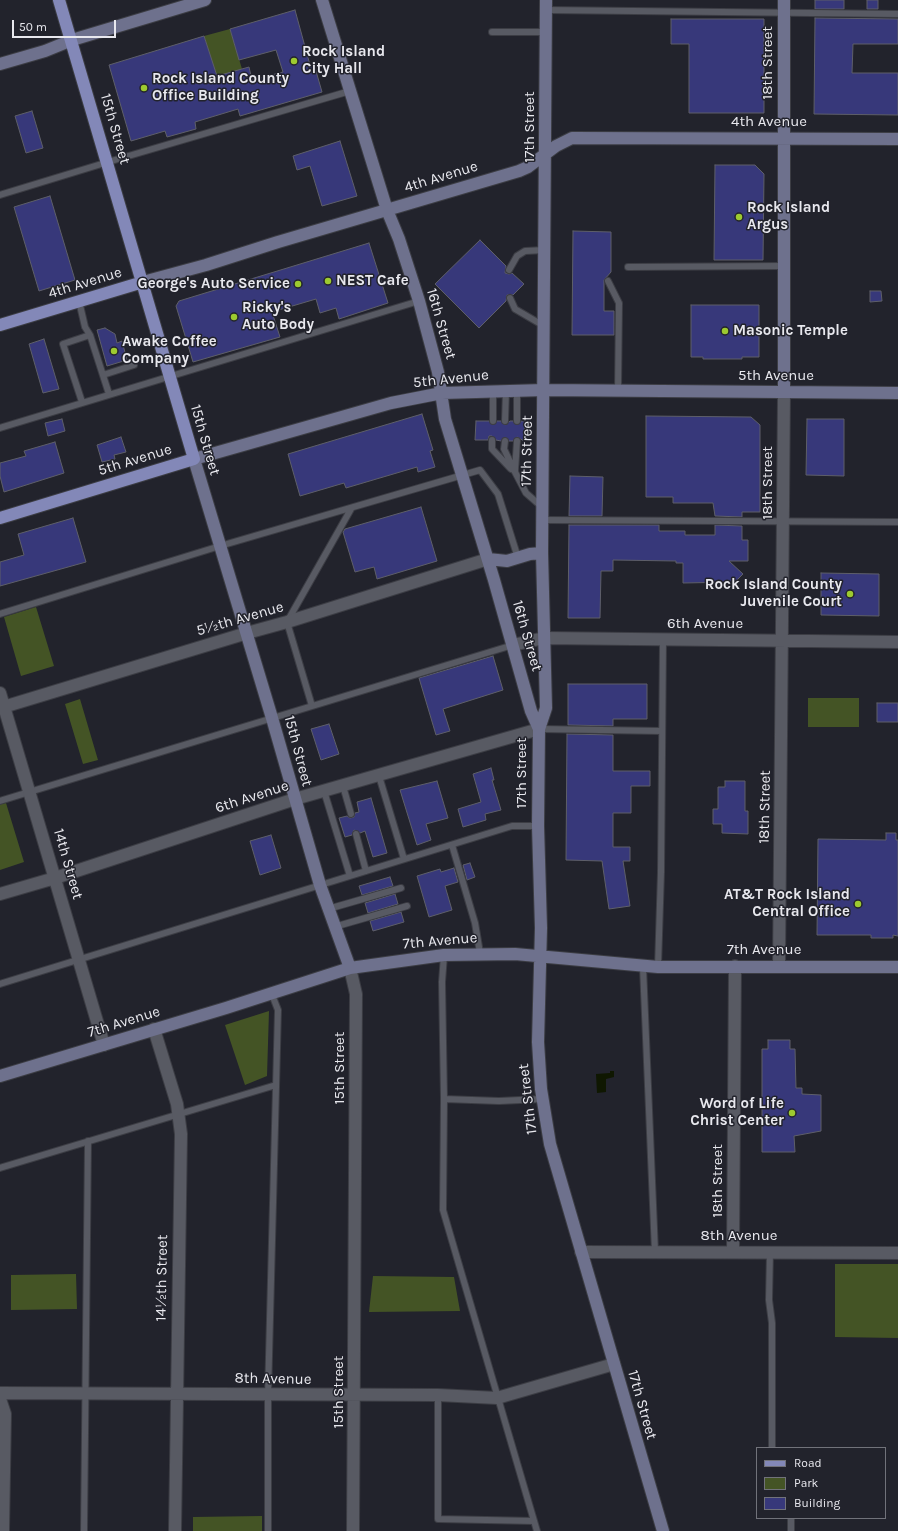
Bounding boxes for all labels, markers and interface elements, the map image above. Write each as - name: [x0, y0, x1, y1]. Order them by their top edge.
- scale bar: [14, 12, 118, 38]
- text: 50 m: [19, 20, 47, 34]
- street label: 18th Street: [759, 26, 777, 100]
- place label: Rock Island City Hall: [302, 43, 385, 78]
- marker: Rock Island City Hall: [289, 56, 299, 66]
- place label: Rock Island County Office Building: [152, 70, 289, 105]
- marker: Rock Island County Office Building: [139, 83, 149, 93]
- street label: 17th Street: [521, 91, 539, 163]
- street label: 15th Street: [96, 92, 134, 166]
- street label: 4th Avenue: [731, 113, 807, 131]
- street label: 4th Avenue: [402, 157, 480, 197]
- place label: Rock Island Argus: [747, 199, 830, 234]
- marker: Rock Island Argus: [734, 212, 744, 222]
- street label: 4th Avenue: [46, 263, 124, 303]
- place label: NEST Cafe: [336, 272, 409, 290]
- place label: George's Auto Service: [138, 275, 290, 293]
- marker: NEST Cafe: [323, 276, 333, 286]
- marker: George's Auto Service: [293, 279, 303, 289]
- street label: 16th Street: [422, 286, 460, 362]
- place label: Ricky's Auto Body: [242, 299, 314, 334]
- marker: Ricky's Auto Body: [229, 312, 239, 322]
- place label: Masonic Temple: [733, 322, 848, 340]
- marker: Masonic Temple: [720, 326, 730, 336]
- place label: Awake Coffee Company: [122, 333, 217, 368]
- marker: Awake Coffee Company: [109, 346, 119, 356]
- street label: 5th Avenue: [412, 366, 490, 392]
- street label: 5th Avenue: [738, 367, 814, 385]
- street label: 15th Street: [186, 403, 224, 477]
- street label: 17th Street: [517, 415, 537, 487]
- street label: 5th Avenue: [96, 440, 174, 480]
- street label: 18th Street: [759, 446, 777, 520]
- place label: Rock Island County Juvenile Court: [705, 576, 842, 611]
- marker: Rock Island County Juvenile Court: [845, 589, 855, 599]
- street label: 5½th Avenue: [194, 598, 286, 640]
- street label: 16th Street: [508, 598, 546, 674]
- street label: 6th Avenue: [667, 615, 743, 633]
- street label: 15th Street: [280, 713, 316, 789]
- street label: 17th Street: [513, 737, 531, 809]
- street label: 18th Street: [755, 770, 775, 844]
- street label: 6th Avenue: [213, 777, 291, 817]
- street label: 14th Street: [49, 827, 87, 901]
- place label: AT&T Rock Island Central Office: [724, 886, 850, 921]
- marker: AT&T Rock Island Central Office: [853, 899, 863, 909]
- street label: 7th Avenue: [402, 929, 478, 953]
- street label: 7th Avenue: [727, 941, 801, 959]
- street label: 7th Avenue: [86, 1002, 162, 1042]
- street label: 15th Street: [331, 1032, 349, 1104]
- street label: 17th Street: [515, 1062, 541, 1136]
- place label: Word of Life Christ Center: [690, 1095, 784, 1130]
- marker: Word of Life Christ Center: [787, 1108, 797, 1118]
- street label: 18th Street: [709, 1144, 727, 1218]
- street label: 8th Avenue: [701, 1227, 777, 1245]
- street label: 14½th Street: [152, 1234, 172, 1322]
- street label: 15th Street: [330, 1356, 348, 1428]
- street label: 17th Street: [624, 1368, 660, 1442]
- street label: 8th Avenue: [234, 1369, 312, 1389]
- legend: [756, 1447, 886, 1519]
- text: Road: [794, 1456, 822, 1470]
- text: Park: [794, 1476, 818, 1490]
- text: Building: [794, 1496, 840, 1510]

